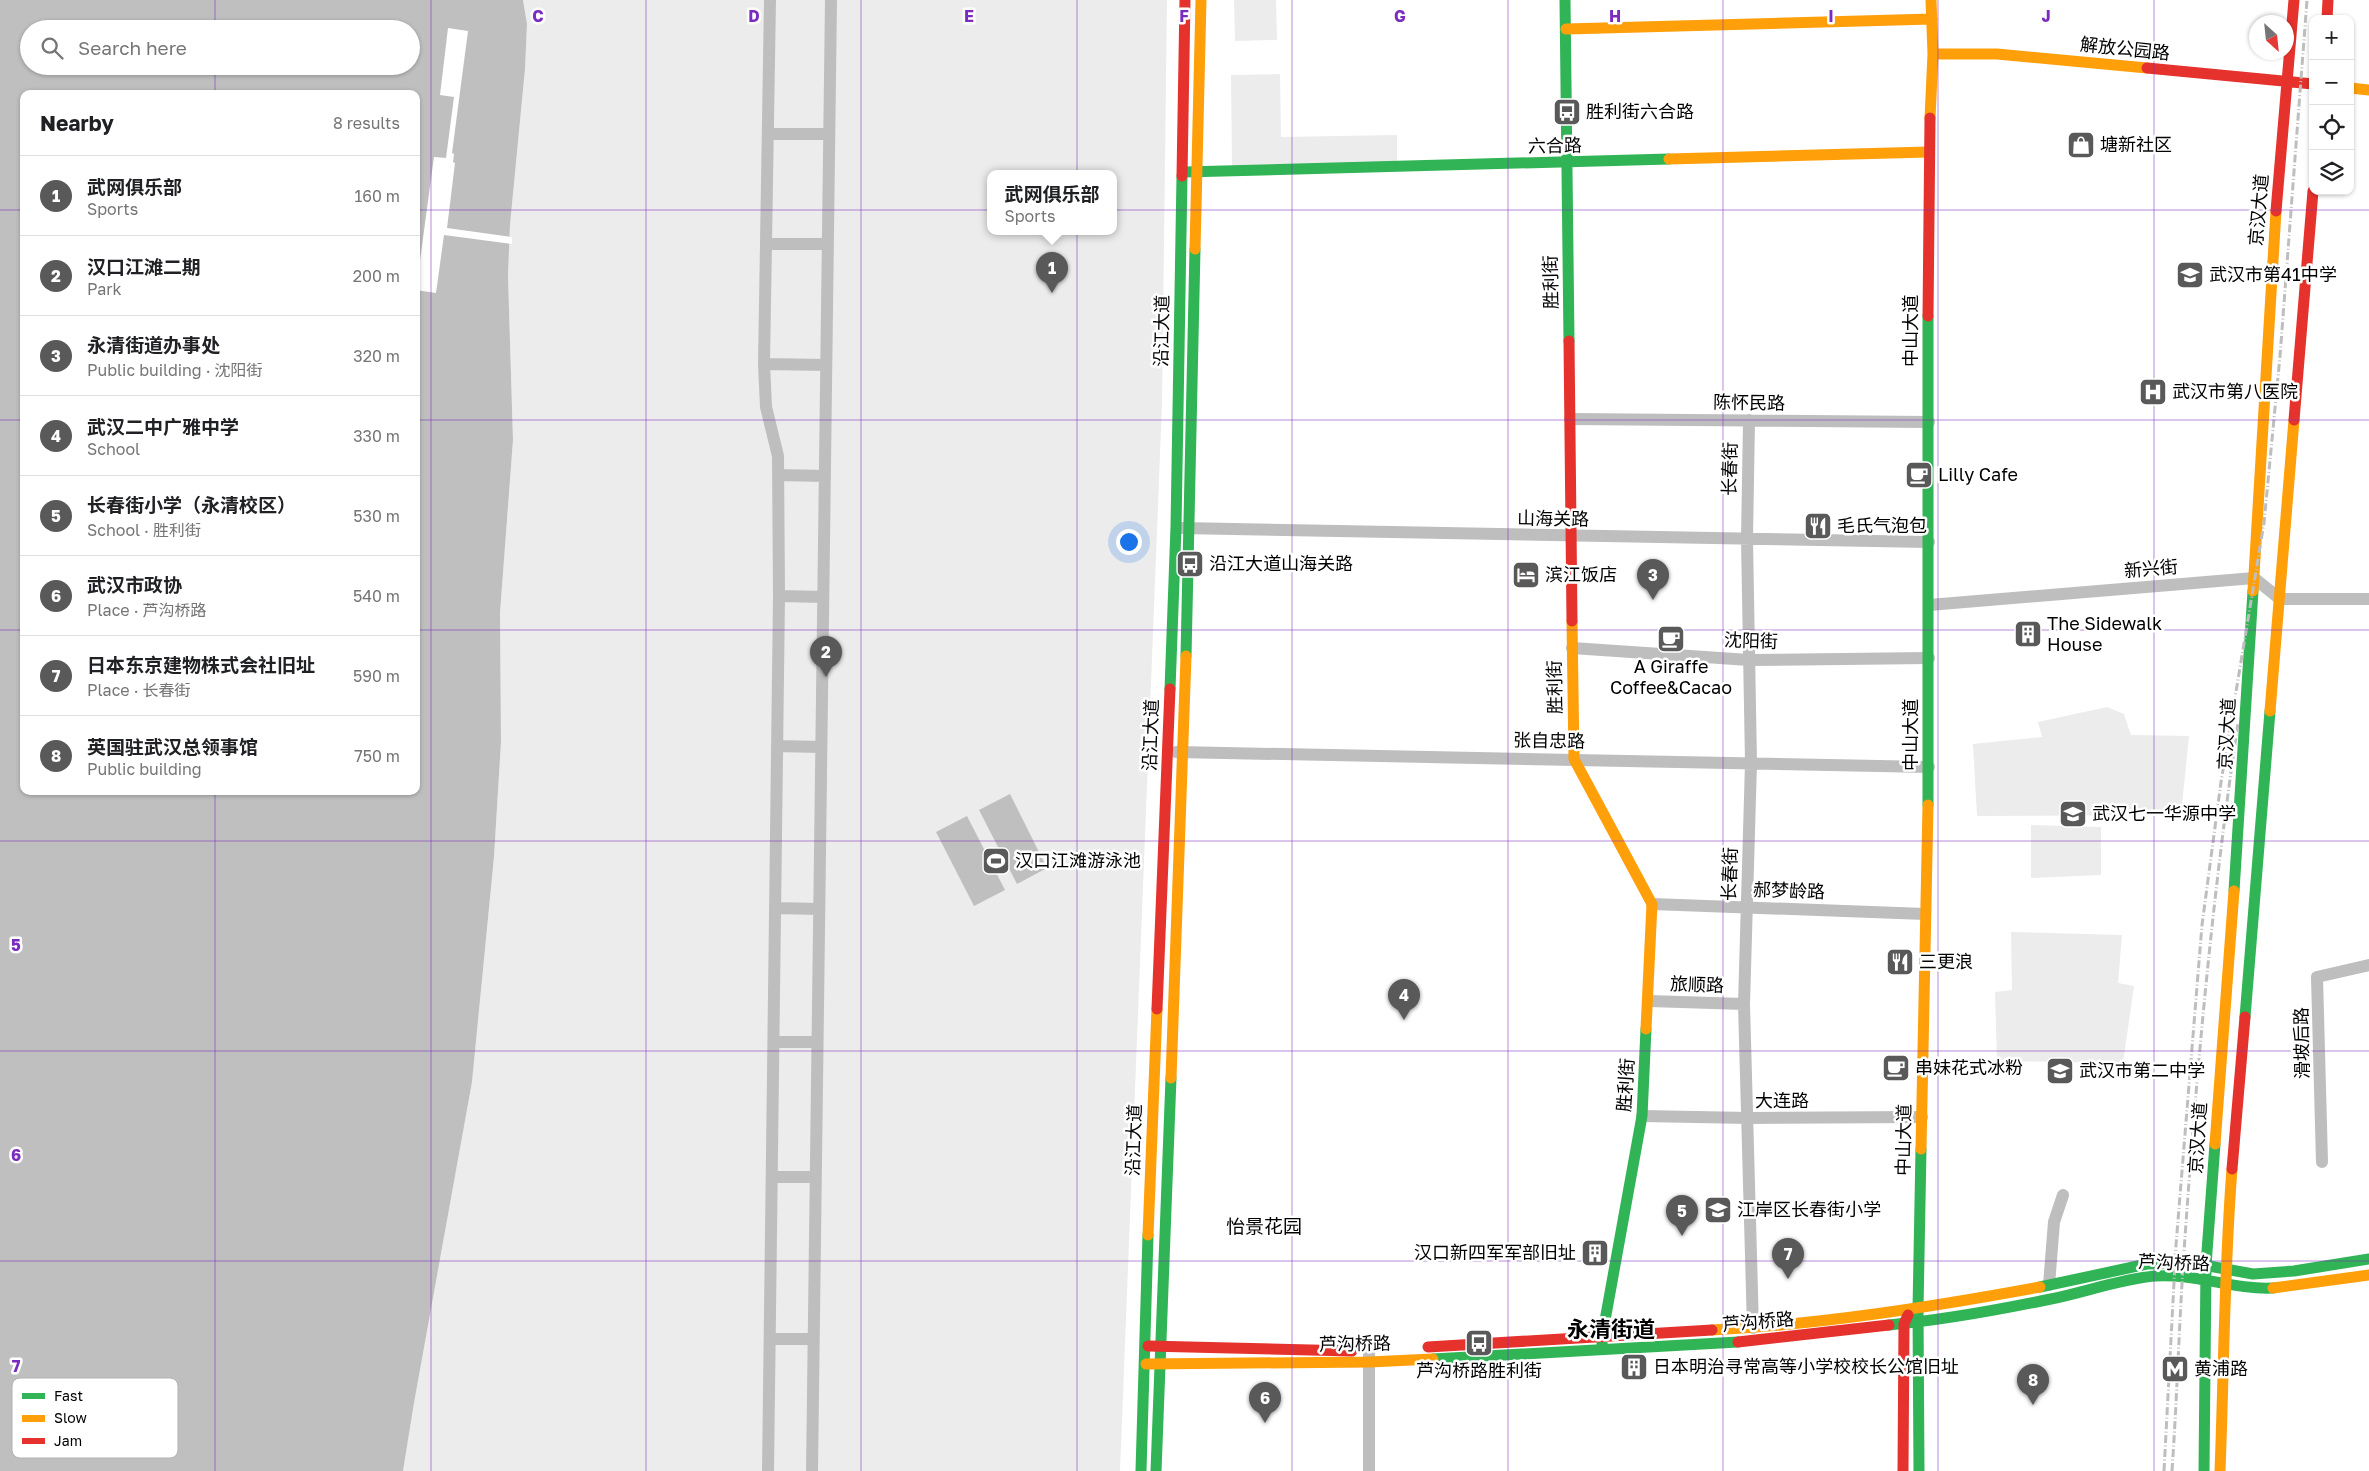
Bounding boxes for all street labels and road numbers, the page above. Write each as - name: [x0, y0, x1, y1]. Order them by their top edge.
- street label: 解放公园路: [2079, 32, 2171, 64]
- street label: 六合路: [1528, 134, 1582, 156]
- street label: 京汉大道: [2244, 173, 2272, 247]
- street label: 胜利街: [1539, 255, 1561, 309]
- street label: 沿江大道: [1149, 295, 1173, 367]
- street label: 中山大道: [1899, 295, 1921, 367]
- street label: 陈怀民路: [1713, 390, 1785, 414]
- street label: 长春街: [1718, 442, 1740, 496]
- street label: 山海关路: [1517, 506, 1589, 530]
- street label: 新兴街: [2123, 555, 2179, 581]
- street label: 沈阳街: [1724, 628, 1778, 652]
- street label: 胜利街: [1543, 660, 1565, 714]
- street label: 京汉大道: [2213, 697, 2239, 770]
- street label: 沿江大道: [1138, 699, 1162, 771]
- street label: 中山大道: [1899, 699, 1921, 771]
- street label: 张自忠路: [1513, 728, 1585, 752]
- street label: 长春街: [1717, 847, 1741, 901]
- street label: 郝梦龄路: [1753, 878, 1825, 902]
- street label: 旅顺路: [1670, 972, 1724, 996]
- street label: 滑坡后路: [2289, 1007, 2313, 1079]
- street label: 胜利街: [1612, 1057, 1638, 1113]
- street label: 大连路: [1755, 1089, 1809, 1111]
- street label: 京汉大道: [2184, 1101, 2210, 1175]
- street label: 沿江大道: [1121, 1104, 1145, 1176]
- street label: 中山大道: [1891, 1104, 1915, 1176]
- street label: 芦沟桥路: [2138, 1250, 2210, 1274]
- street label: 芦沟桥路: [1721, 1307, 1795, 1335]
- street label: 芦沟桥路: [1319, 1331, 1391, 1355]

